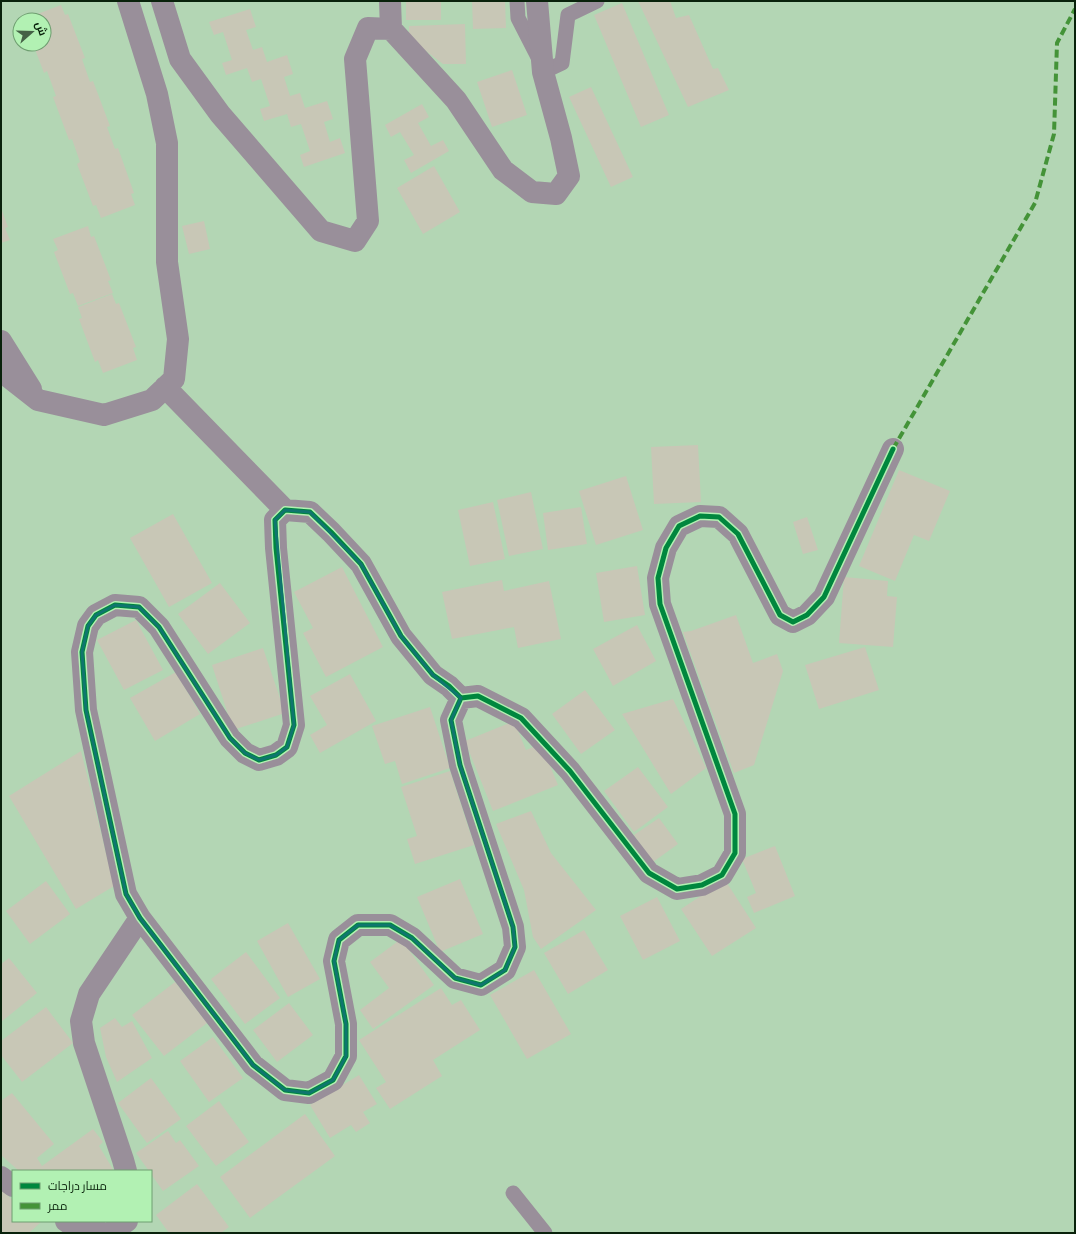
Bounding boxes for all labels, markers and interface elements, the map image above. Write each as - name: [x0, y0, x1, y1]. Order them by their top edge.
- north arrow: [12, 12, 52, 52]
- text: ش: [32, 19, 51, 38]
- legend: [12, 1170, 152, 1222]
- text: مسار دراجات: [48, 1177, 107, 1194]
- text: ممر: [47, 1197, 67, 1214]

